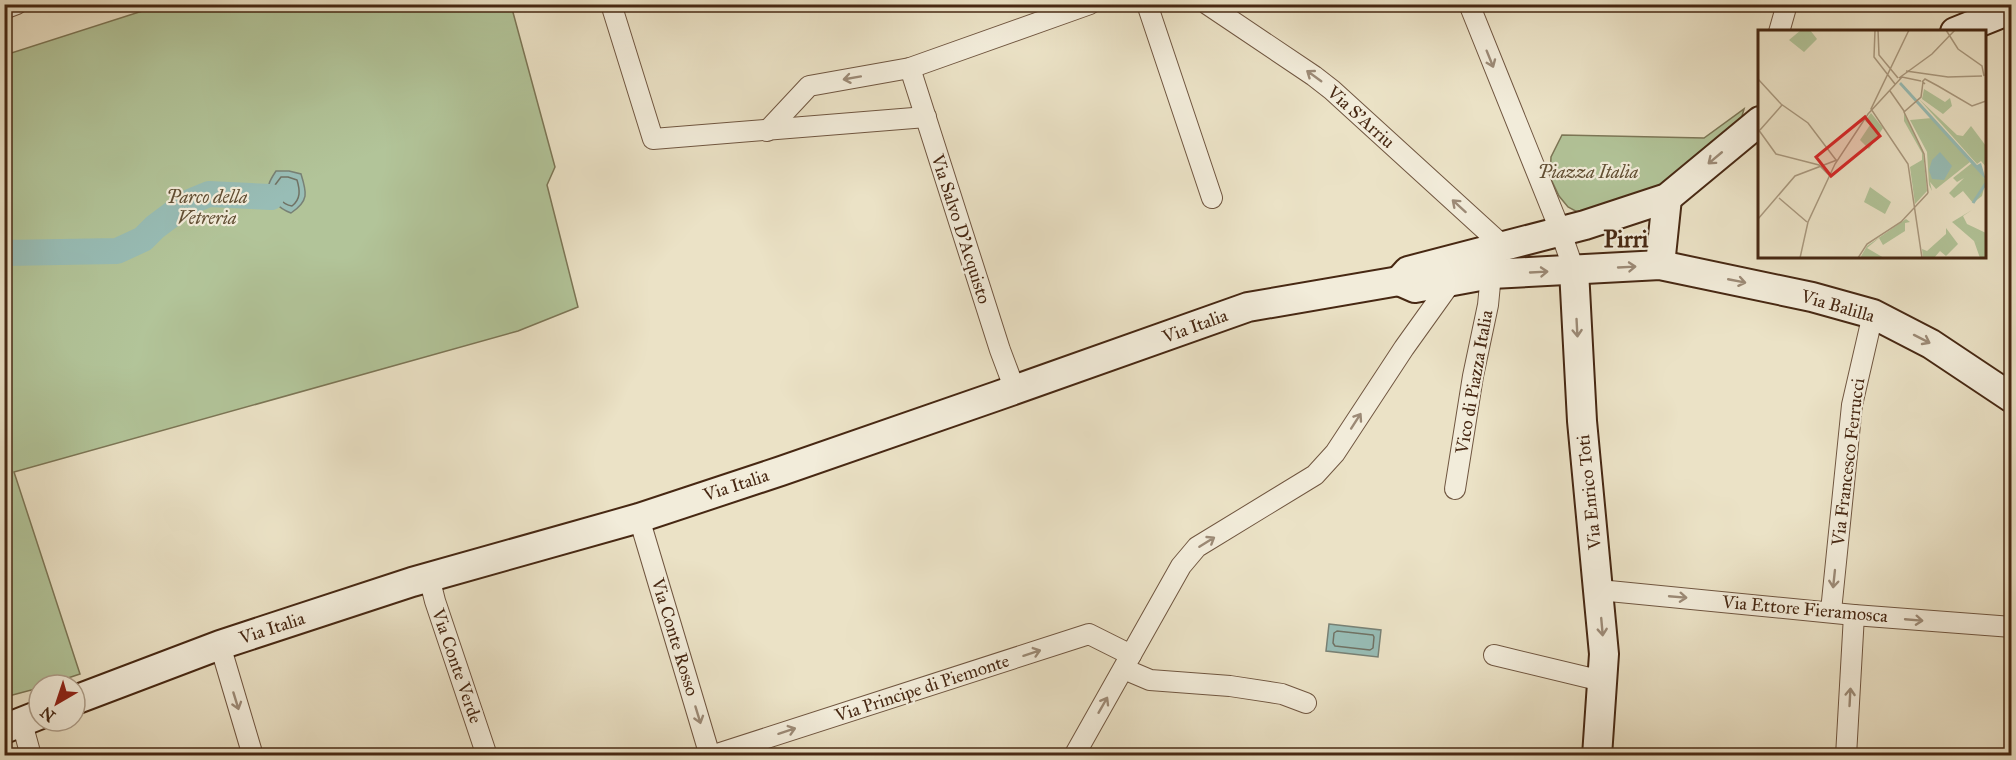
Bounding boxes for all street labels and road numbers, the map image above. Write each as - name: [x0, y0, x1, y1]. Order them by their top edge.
- street label: Via S'Arriu: [1322, 80, 1400, 153]
- street label: Via Salvo D'Acquisto: [925, 150, 996, 307]
- street label: Via Balilla: [1798, 285, 1878, 327]
- street label: Via Italia: [1159, 304, 1231, 348]
- street label: Vico di Piazza Italia: [1450, 308, 1498, 457]
- street label: Via Francesco Ferrucci: [1827, 377, 1869, 548]
- street label: Via Enrico Toti: [1572, 433, 1606, 551]
- street label: Via Italia: [699, 464, 772, 506]
- street label: Via Conte Rosso: [646, 575, 703, 698]
- street label: Via Ettore Fieramosca: [1720, 591, 1889, 627]
- street label: Via Conte Verde: [427, 605, 487, 726]
- street label: Via Italia: [235, 607, 308, 649]
- street label: Via Principe di Piemonte: [831, 649, 1012, 727]

